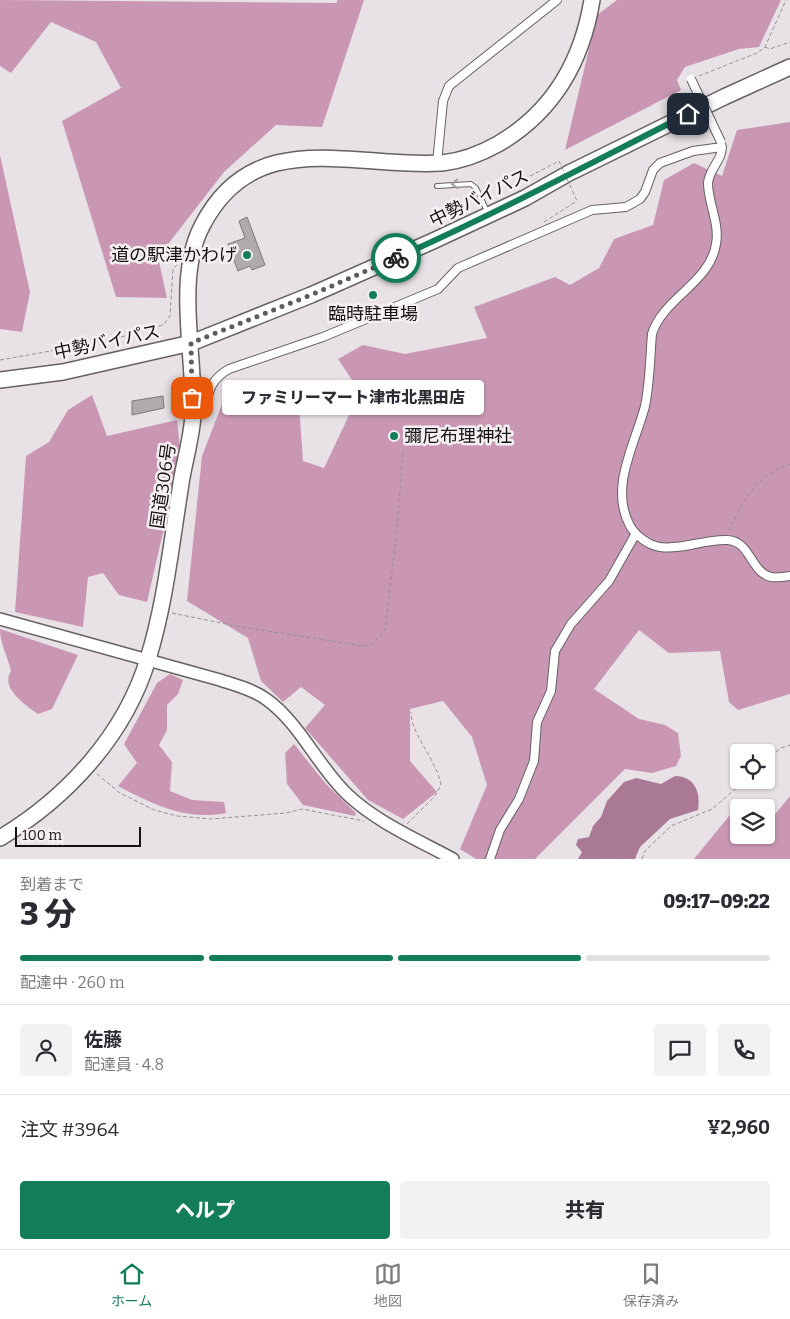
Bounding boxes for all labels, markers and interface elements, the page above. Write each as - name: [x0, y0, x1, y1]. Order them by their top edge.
- pin: [667, 93, 709, 135]
- icon: home: [674, 100, 702, 128]
- street label: 中勢バイパス: [426, 165, 532, 231]
- one-way arrow: [451, 178, 459, 189]
- courier: [371, 233, 421, 283]
- place label: 道の駅津かわげ: [111, 244, 237, 266]
- icon: bike: [382, 244, 410, 272]
- marker: 道の駅津かわげ: [241, 249, 253, 261]
- marker: 臨時駐車場: [367, 289, 379, 301]
- place label: 臨時駐車場: [328, 303, 418, 325]
- street label: 中勢バイパス: [52, 320, 162, 364]
- pin: [171, 377, 213, 419]
- callout: ファミリーマート津市北黒田店: [222, 380, 484, 416]
- icon: bag: [178, 384, 206, 412]
- text: ファミリーマート津市北黒田店: [241, 388, 465, 407]
- place label: 彌尼布理神社: [404, 425, 512, 447]
- marker: 彌尼布理神社: [388, 430, 400, 442]
- street label: 国道306号: [146, 442, 180, 530]
- map controls: [730, 744, 775, 844]
- button: locate: [730, 744, 775, 789]
- button: layers: [730, 799, 775, 844]
- scale bar: [15, 824, 141, 847]
- text: 100 m: [22, 827, 62, 844]
- text: 到着まで: [20, 875, 84, 894]
- text: 09:17–09:22: [663, 890, 770, 913]
- text: 3 分: [20, 895, 76, 933]
- text: 配達中 · 260 m: [20, 973, 125, 992]
- button: person: [20, 1024, 72, 1076]
- button: chat: [654, 1024, 706, 1076]
- button: phone: [718, 1024, 770, 1076]
- text: 佐藤: [84, 1028, 122, 1051]
- text: 配達員 · 4.8: [84, 1055, 164, 1074]
- text: ¥2,960: [707, 1116, 770, 1139]
- text: 注文 #3964: [20, 1118, 119, 1141]
- button: ヘルプ: [20, 1181, 390, 1239]
- button: 共有: [400, 1181, 770, 1239]
- tab: ホーム: [111, 1260, 152, 1310]
- tab: 地図: [374, 1260, 402, 1310]
- tab: 保存済み: [623, 1260, 679, 1310]

